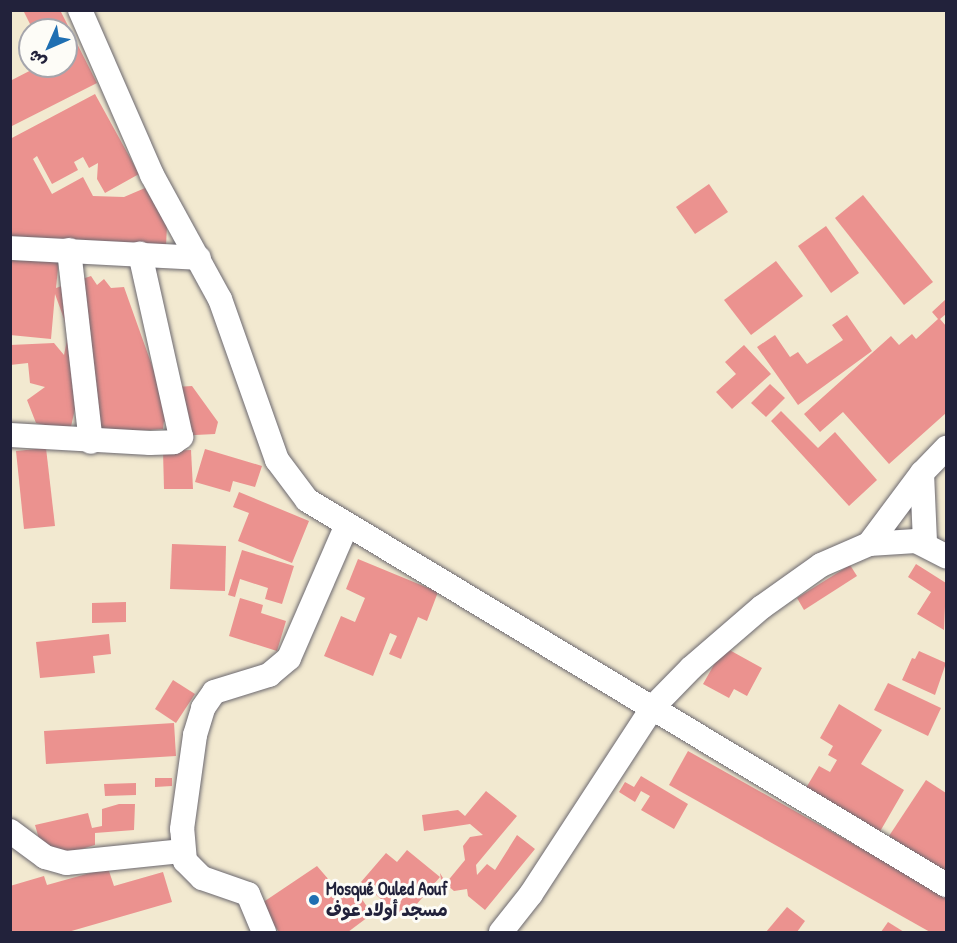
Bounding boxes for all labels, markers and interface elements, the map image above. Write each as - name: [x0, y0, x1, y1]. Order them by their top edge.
- north arrow: [18, 18, 78, 78]
- text: ش: [23, 45, 51, 73]
- place label: Mosqué Ouled Aouf مسجد أولاد عوف: [326, 879, 448, 922]
- marker: Mosqué Ouled Aouf مسجد أولاد عوف: [307, 893, 321, 907]

